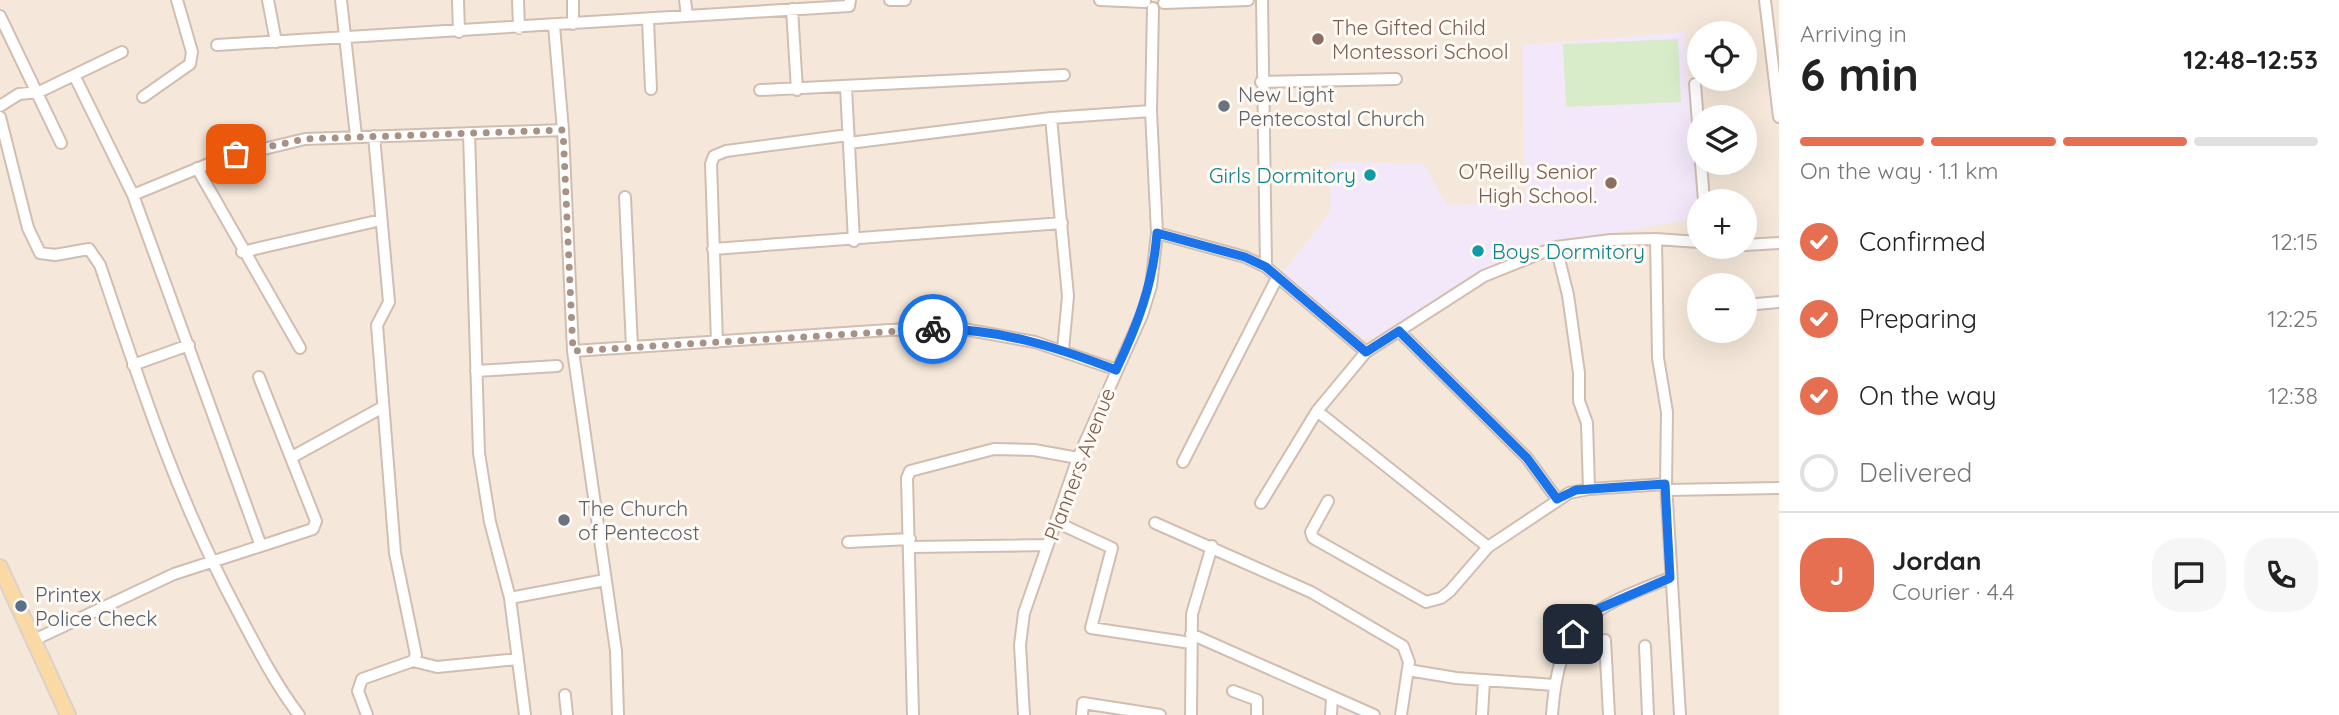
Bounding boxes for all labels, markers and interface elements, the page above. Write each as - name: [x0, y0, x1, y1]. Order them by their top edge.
- place label: The Gifted Child Montessori School: [1332, 14, 1509, 64]
- text: Arriving in: [1800, 19, 1907, 48]
- map controls: [1687, 21, 1757, 343]
- button: locate: [1687, 21, 1757, 91]
- marker: The Gifted Child Montessori School: [1310, 31, 1326, 47]
- text: 12:48–12:53: [2183, 43, 2318, 76]
- text: 6 min: [1800, 45, 1919, 103]
- place label: New Light Pentecostal Church: [1238, 81, 1425, 131]
- marker: New Light Pentecostal Church: [1216, 98, 1232, 114]
- button: layers: [1687, 105, 1757, 175]
- pin: [206, 124, 266, 184]
- icon: bag: [217, 135, 255, 173]
- text: On the way · 1.1 km: [1800, 156, 1999, 185]
- place label: O'Reilly Senior High School.: [1458, 158, 1597, 208]
- place label: Girls Dormitory: [1209, 162, 1356, 188]
- marker: Girls Dormitory: [1362, 167, 1378, 183]
- marker: O'Reilly Senior High School.: [1603, 175, 1619, 191]
- button: +: [1687, 189, 1757, 259]
- icon: check: [1800, 223, 1838, 261]
- text: Confirmed: [1859, 225, 1986, 258]
- text: 12:15: [2271, 227, 2318, 256]
- place label: Boys Dormitory: [1492, 238, 1645, 264]
- marker: Boys Dormitory: [1470, 243, 1486, 259]
- button: −: [1687, 273, 1757, 343]
- courier: [898, 294, 968, 364]
- icon: check: [1800, 300, 1838, 338]
- text: Preparing: [1859, 302, 1977, 335]
- text: 12:25: [2267, 304, 2318, 333]
- icon: bike: [914, 310, 952, 348]
- icon: check: [1800, 377, 1838, 415]
- text: On the way: [1859, 379, 1997, 412]
- text: 12:38: [2268, 381, 2318, 410]
- street label: Planners Avenue: [1038, 384, 1120, 544]
- text: Delivered: [1859, 456, 1972, 489]
- place label: The Church of Pentecost: [578, 495, 700, 545]
- marker: The Church of Pentecost: [556, 512, 572, 528]
- button: chat: [2152, 538, 2226, 612]
- button: phone: [2244, 538, 2318, 612]
- text: Jordan: [1892, 544, 1981, 577]
- text: J: [1830, 559, 1844, 592]
- text: Courier · 4.4: [1892, 577, 2014, 606]
- place label: Printex Police Check: [35, 581, 157, 631]
- marker: Printex Police Check: [13, 598, 29, 614]
- pin: [1543, 604, 1603, 664]
- icon: home: [1554, 615, 1592, 653]

